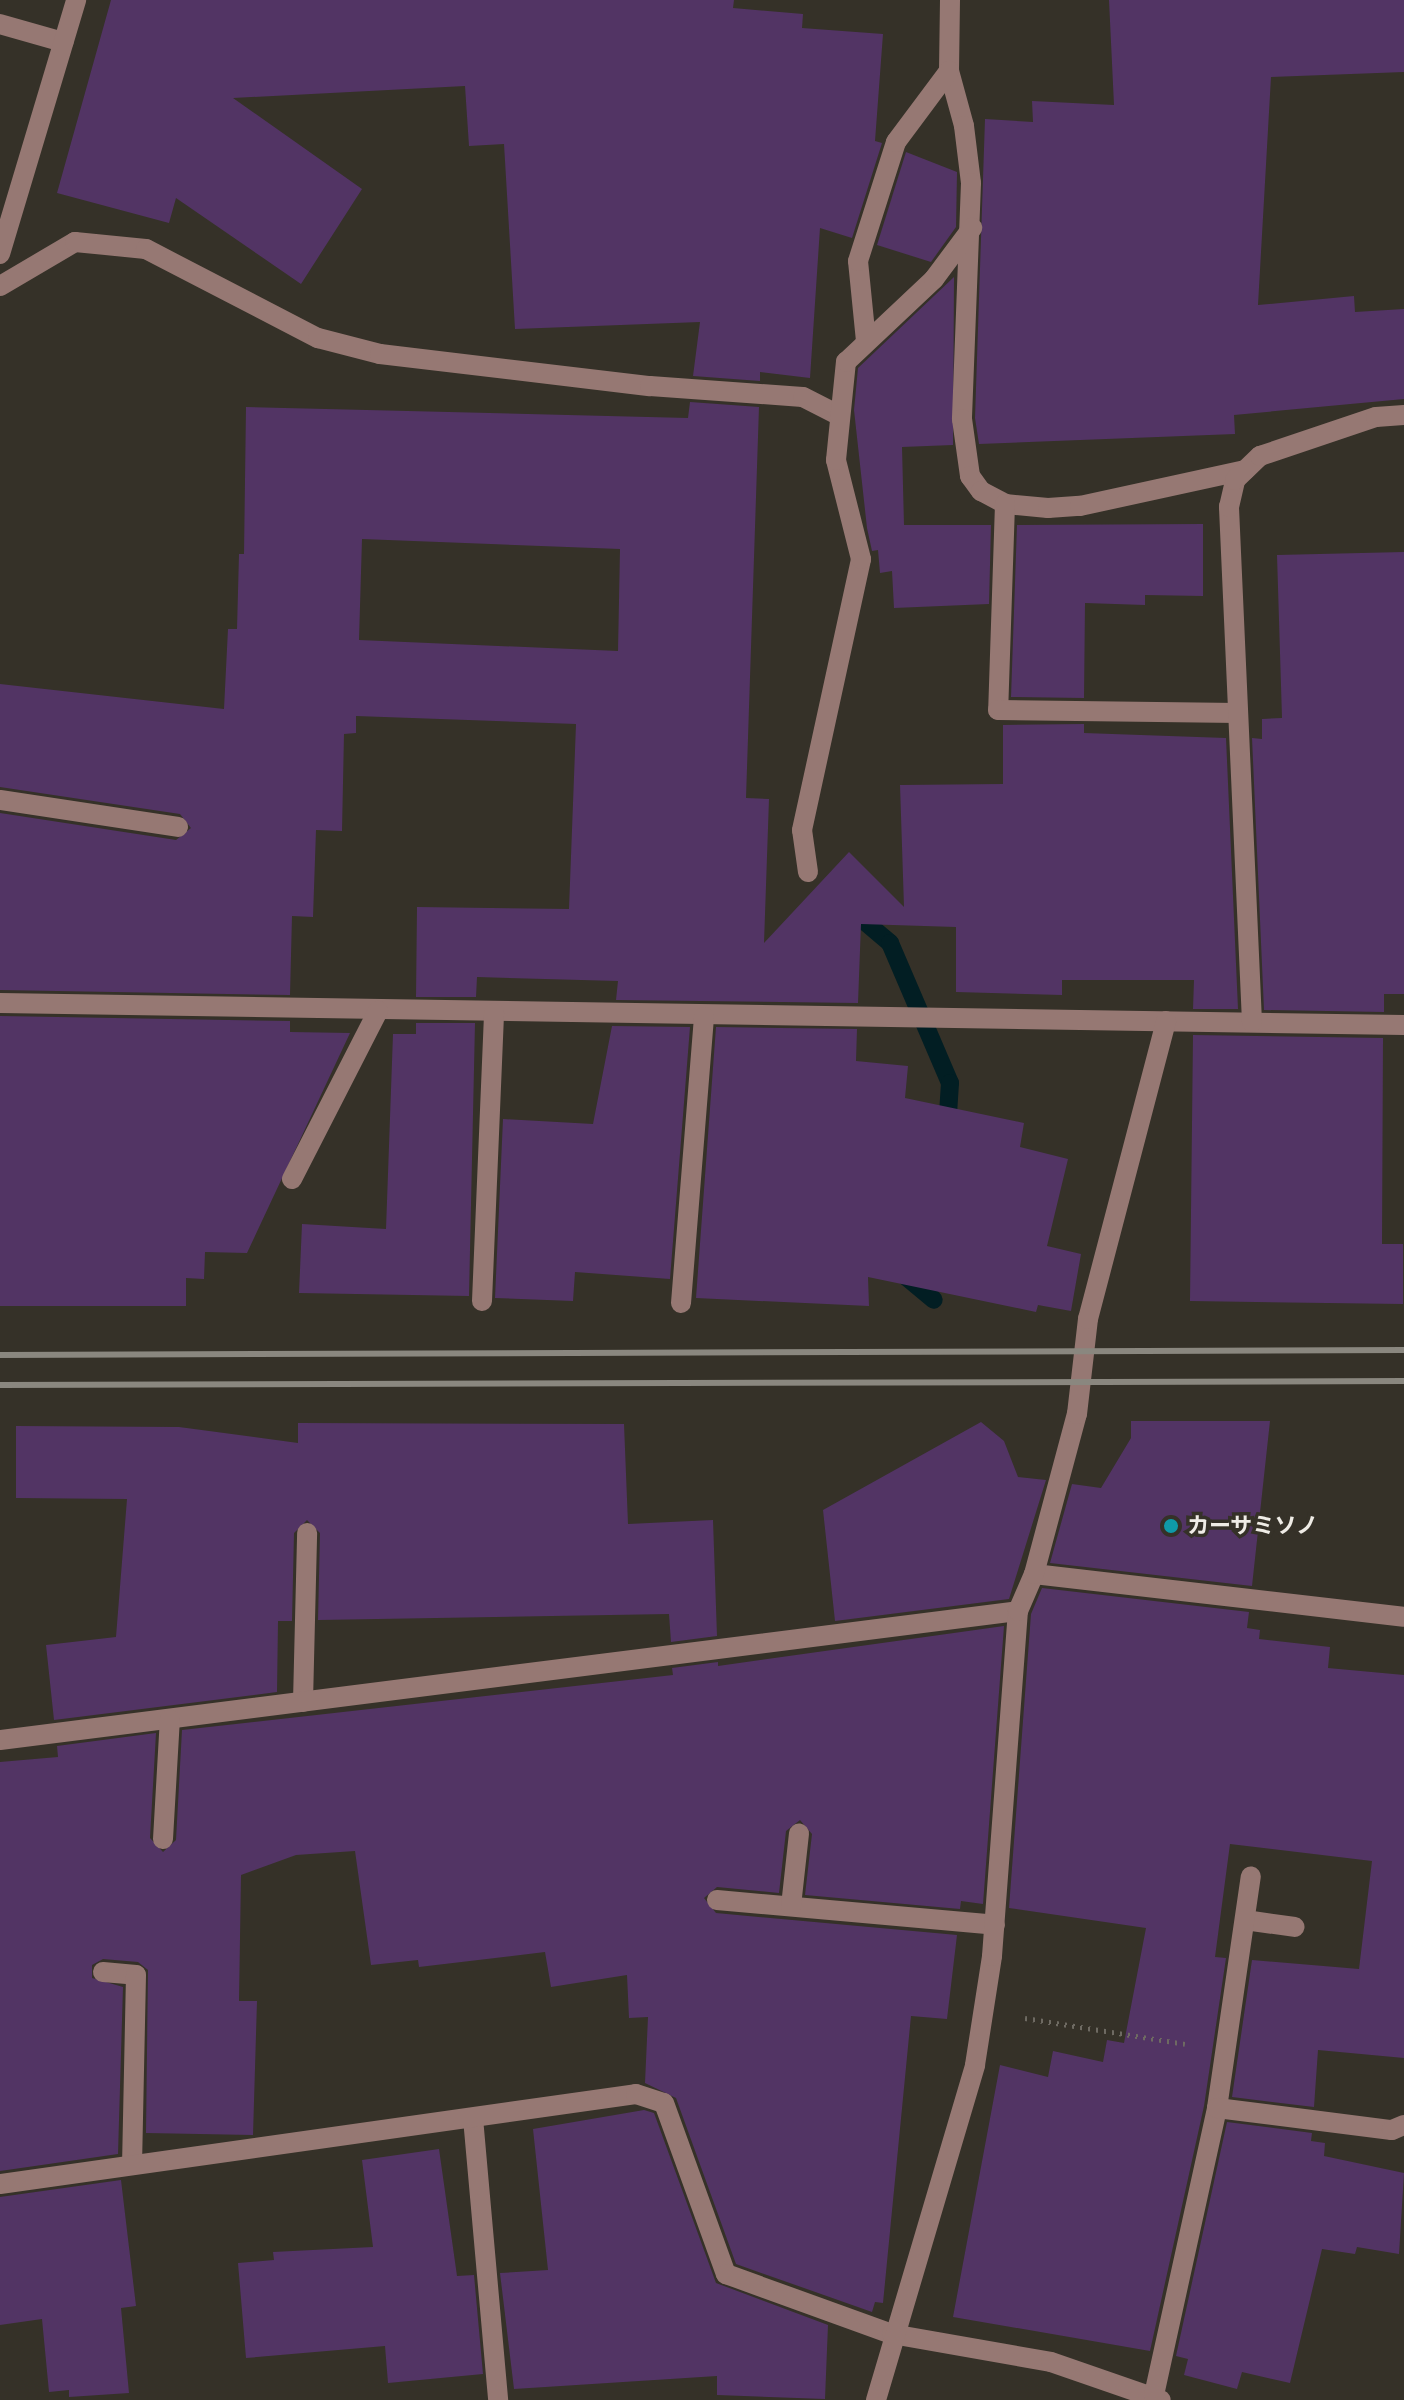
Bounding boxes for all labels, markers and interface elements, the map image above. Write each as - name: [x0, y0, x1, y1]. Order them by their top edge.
- place label: カーサミソノ: [1187, 1513, 1319, 1539]
- marker: カーサミソノ: [1162, 1517, 1180, 1535]

